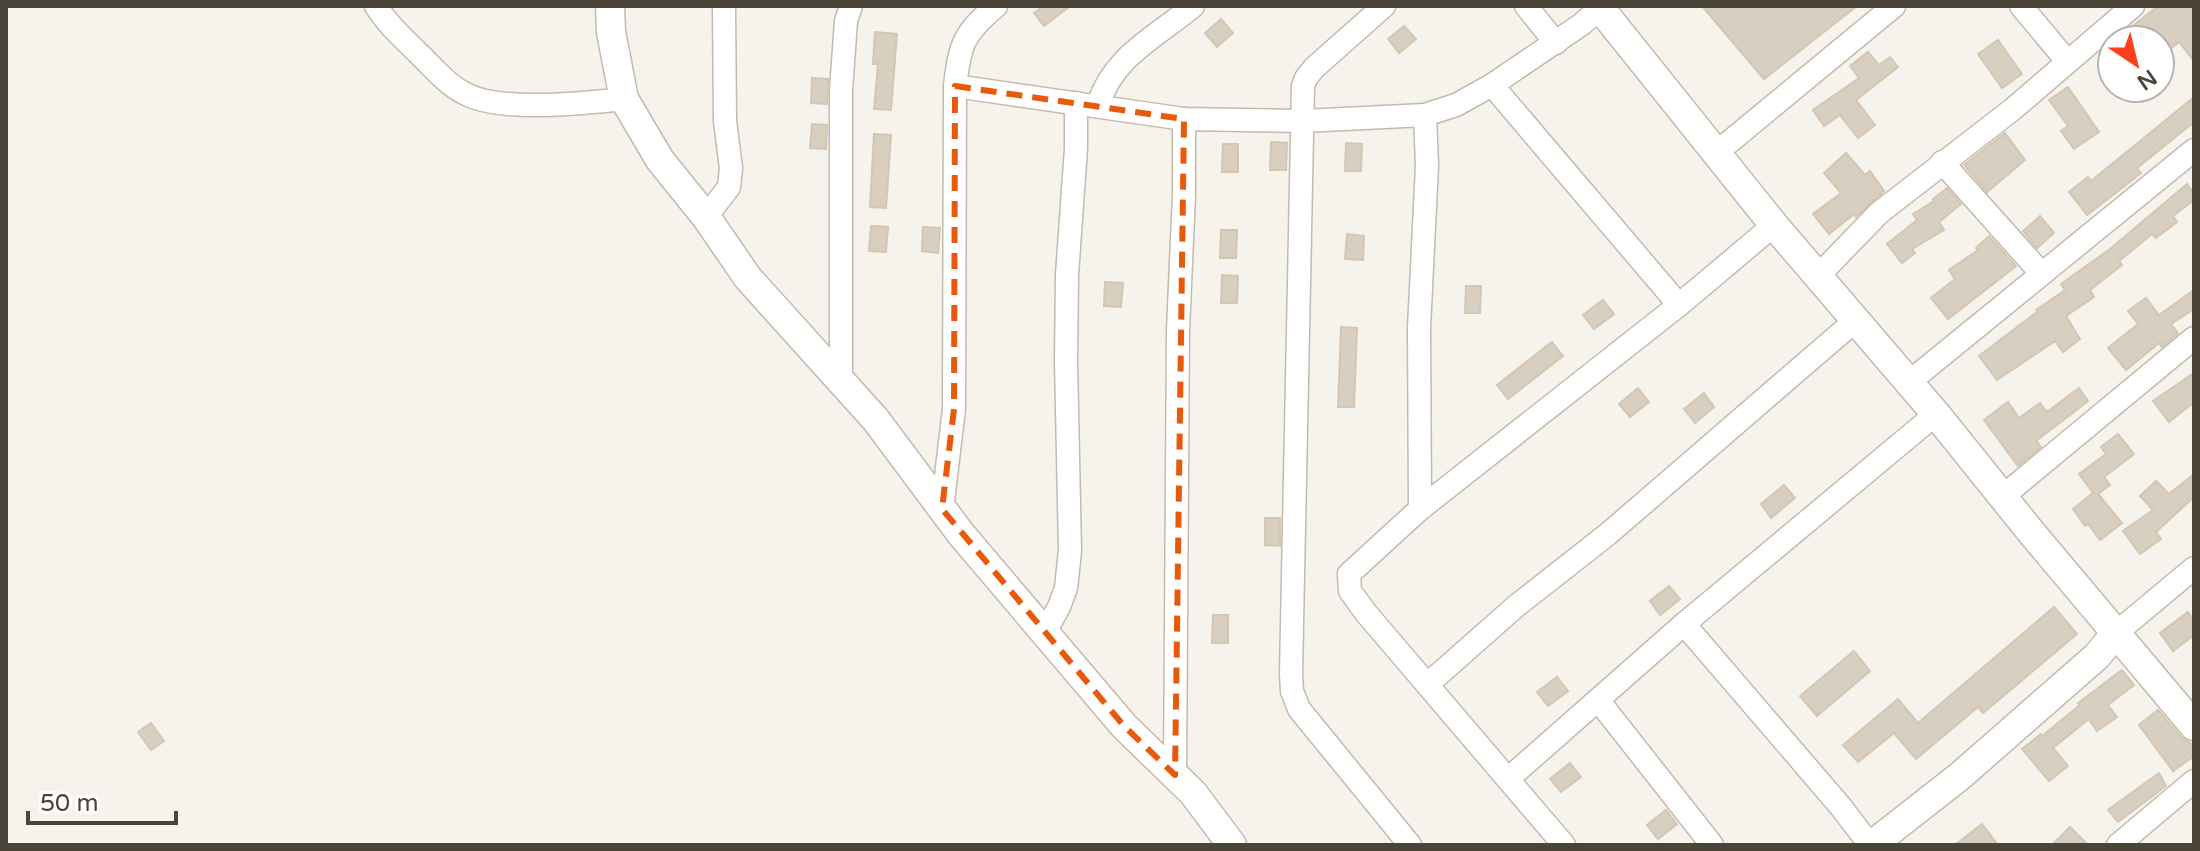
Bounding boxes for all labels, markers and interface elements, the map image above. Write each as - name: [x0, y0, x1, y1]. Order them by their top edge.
- north arrow: [2096, 24, 2176, 104]
- text: N: [2132, 64, 2162, 95]
- scale bar: [28, 775, 176, 825]
- text: 50 m: [40, 789, 98, 818]

